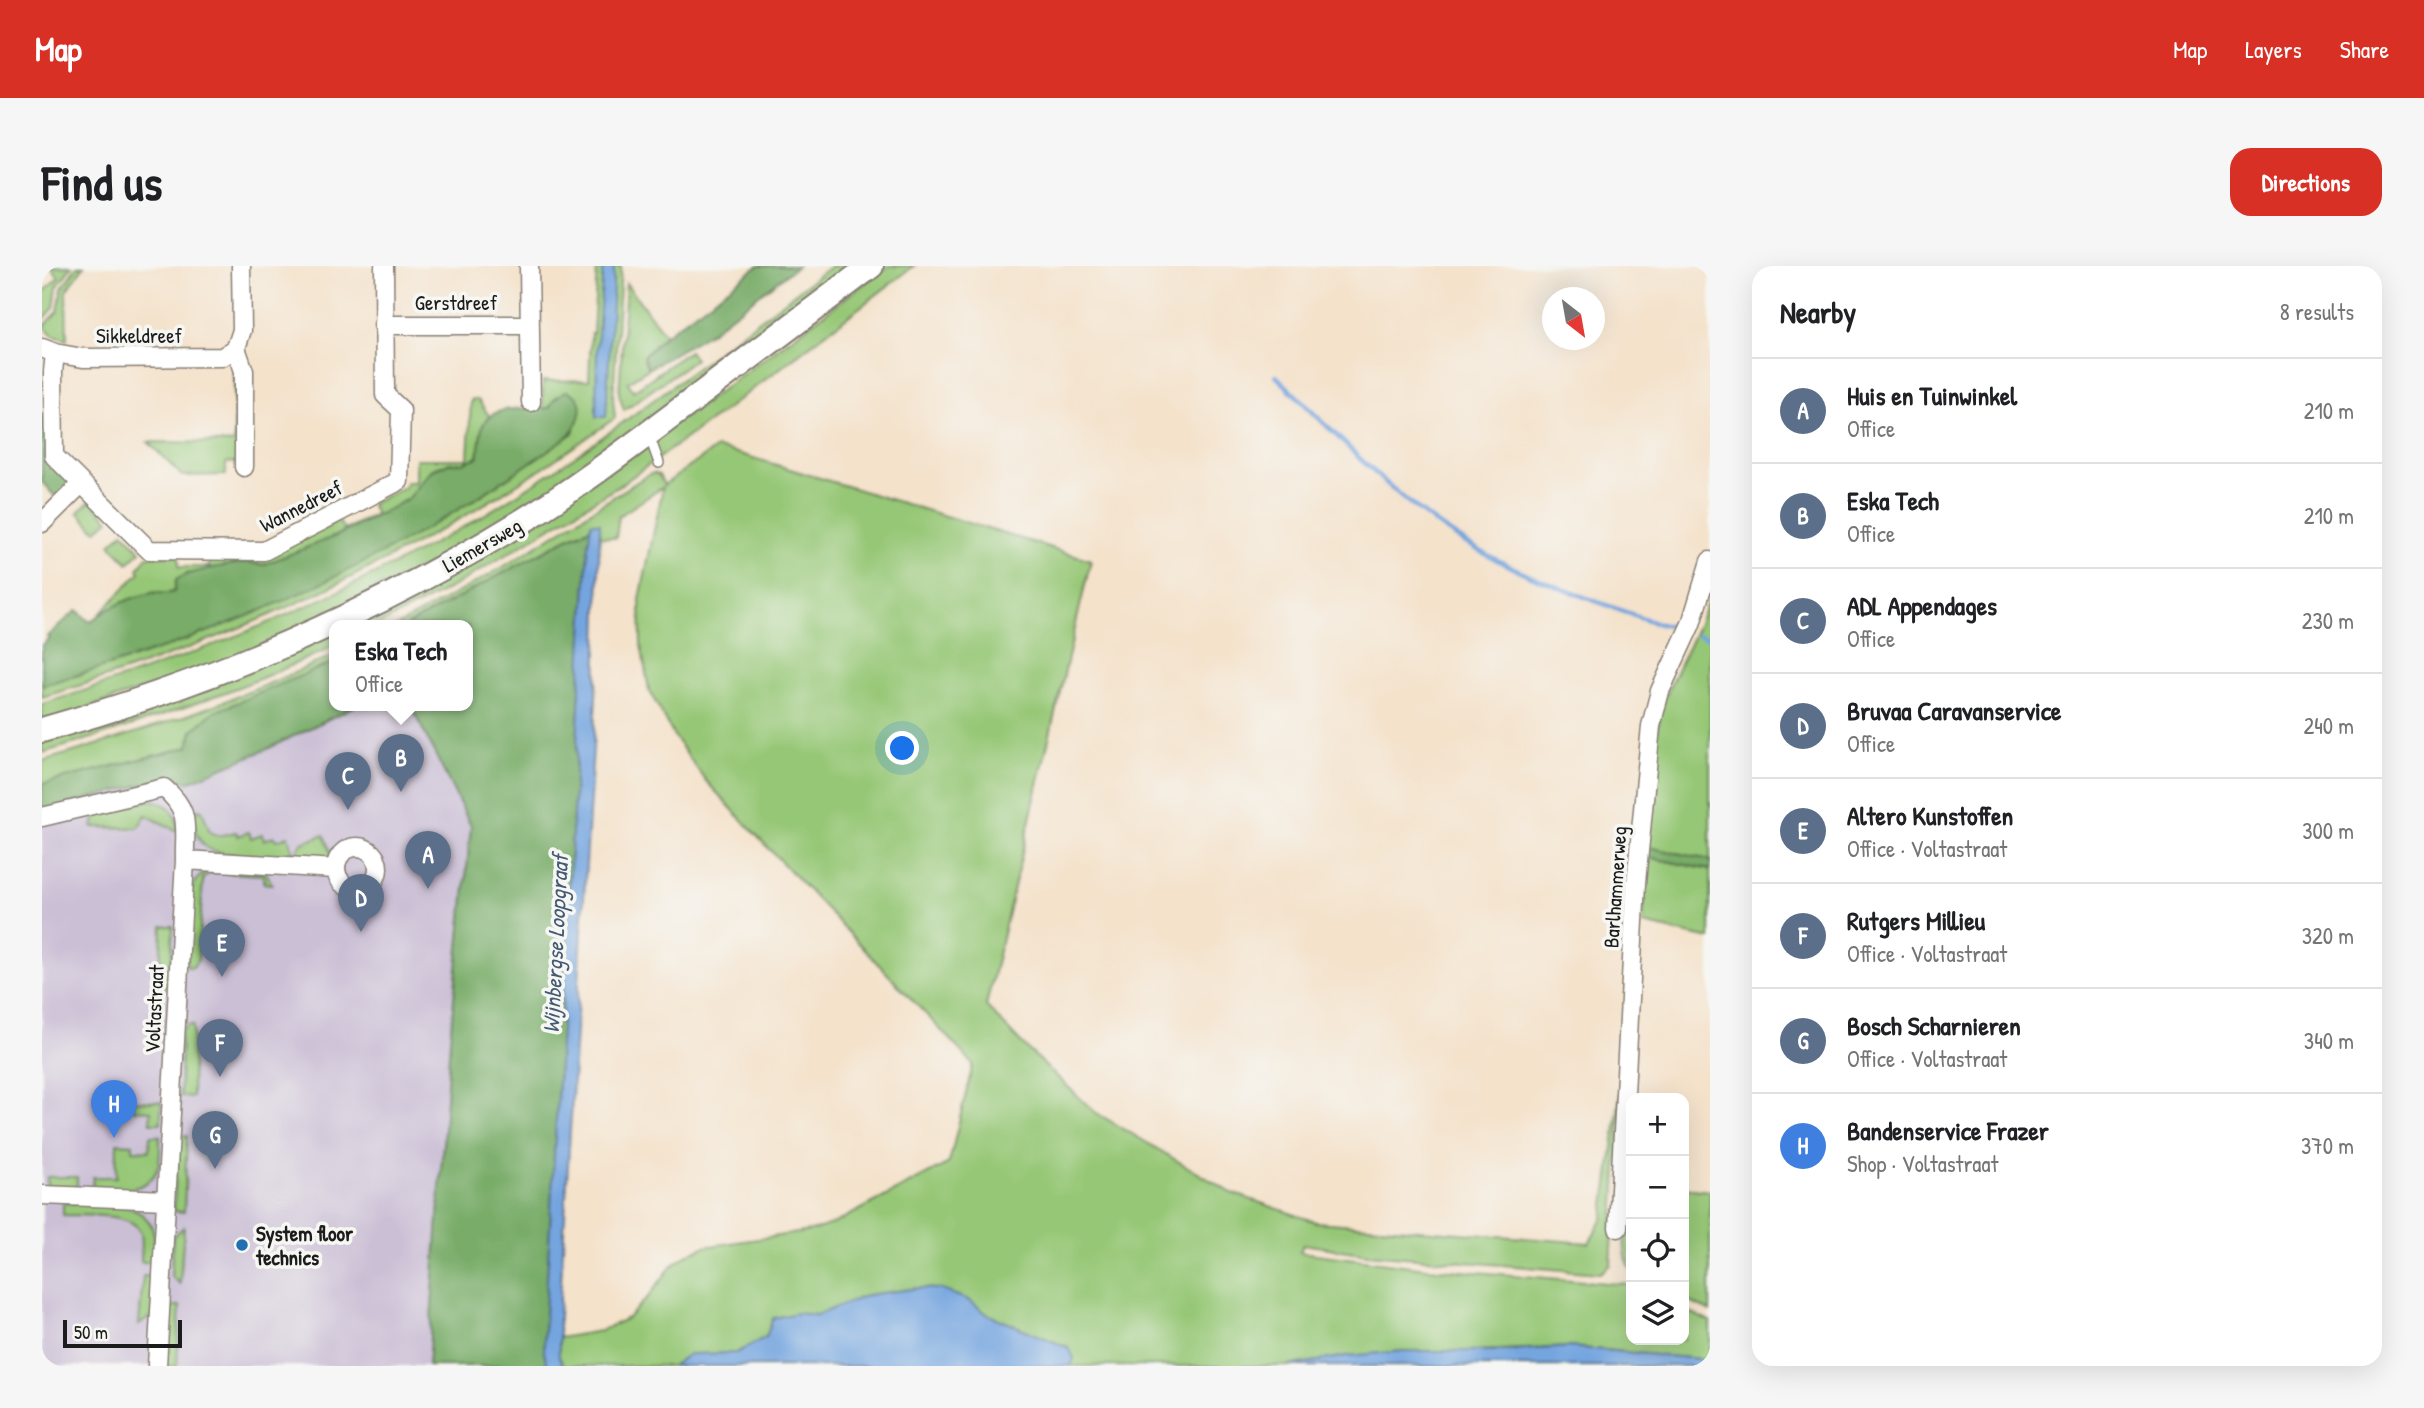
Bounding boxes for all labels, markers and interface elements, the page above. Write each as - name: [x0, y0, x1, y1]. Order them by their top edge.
- text: Map: [35, 27, 82, 71]
- text: Map: [2173, 33, 2207, 65]
- text: Layers: [2245, 33, 2302, 65]
- text: Share: [2340, 33, 2389, 65]
- button: Directions: [2230, 148, 2382, 216]
- text: Find us: [42, 149, 162, 215]
- north arrow: [1542, 287, 1605, 350]
- street label: Gerstdreef: [415, 288, 498, 317]
- text: Nearby: [1780, 292, 1856, 332]
- text: 8 results: [2280, 296, 2354, 327]
- street label: Sikkeldreef: [96, 321, 183, 350]
- text: Huis en Tuinwinkel: [1847, 378, 2017, 413]
- text: A: [1797, 395, 1809, 426]
- text: 210 m: [2304, 395, 2354, 426]
- text: Office: [1847, 413, 1895, 444]
- street label: Wannedreef: [255, 473, 348, 539]
- text: Eska Tech: [1847, 483, 1939, 518]
- text: B: [1797, 500, 1809, 531]
- text: 210 m: [2304, 500, 2354, 531]
- street label: Liemersweg: [437, 511, 527, 579]
- text: Office: [1847, 518, 1895, 549]
- text: ADL Appendages: [1847, 588, 1997, 623]
- text: C: [1797, 605, 1809, 636]
- text: 230 m: [2302, 605, 2354, 636]
- popup: [329, 620, 473, 711]
- text: Office: [1847, 623, 1895, 654]
- text: Eska Tech: [355, 633, 447, 668]
- text: Office: [355, 668, 403, 699]
- text: Bruvaa Caravanservice: [1847, 693, 2061, 728]
- text: D: [1798, 710, 1808, 741]
- text: 240 m: [2303, 710, 2354, 741]
- text: Office: [1847, 728, 1895, 759]
- your location: [885, 731, 919, 765]
- pin: B: [378, 734, 424, 792]
- pin: C: [325, 752, 371, 810]
- text: Altero Kunstoffen: [1847, 798, 2013, 833]
- text: E: [1798, 815, 1808, 846]
- text: 300 m: [2302, 815, 2354, 846]
- street label: Barlhammerweg: [1596, 825, 1634, 949]
- pin: A: [405, 831, 451, 889]
- text: Office · Voltastraat: [1847, 833, 2007, 864]
- water label: Wijnbergse Loopgraaf: [535, 849, 576, 1034]
- pin: D: [338, 874, 384, 932]
- text: Rutgers Millieu: [1847, 903, 1985, 938]
- pin: E: [199, 919, 245, 977]
- text: F: [1799, 920, 1807, 951]
- text: 320 m: [2302, 920, 2354, 951]
- text: Office · Voltastraat: [1847, 938, 2007, 969]
- street label: Voltastraat: [137, 963, 171, 1054]
- text: Bosch Scharnieren: [1847, 1008, 2021, 1043]
- pin: F: [197, 1019, 243, 1077]
- text: G: [1797, 1025, 1809, 1056]
- text: 340 m: [2304, 1025, 2354, 1056]
- text: Office · Voltastraat: [1847, 1043, 2007, 1074]
- pin: H: [91, 1080, 137, 1138]
- map controls: [1626, 1093, 1689, 1345]
- button: +: [1626, 1093, 1689, 1156]
- pin: G: [192, 1111, 238, 1169]
- text: Bandenservice Frazer: [1847, 1113, 2049, 1148]
- text: H: [1798, 1130, 1808, 1161]
- text: 370 m: [2301, 1130, 2354, 1161]
- text: Shop · Voltastraat: [1847, 1148, 1998, 1179]
- button: −: [1626, 1156, 1689, 1219]
- place label: System floor technics: [255, 1219, 354, 1272]
- button: locate: [1626, 1219, 1689, 1282]
- marker: System floor technics: [234, 1237, 250, 1253]
- button: layers: [1626, 1282, 1689, 1345]
- scale bar: [63, 1317, 182, 1349]
- text: 50 m: [74, 1319, 108, 1345]

